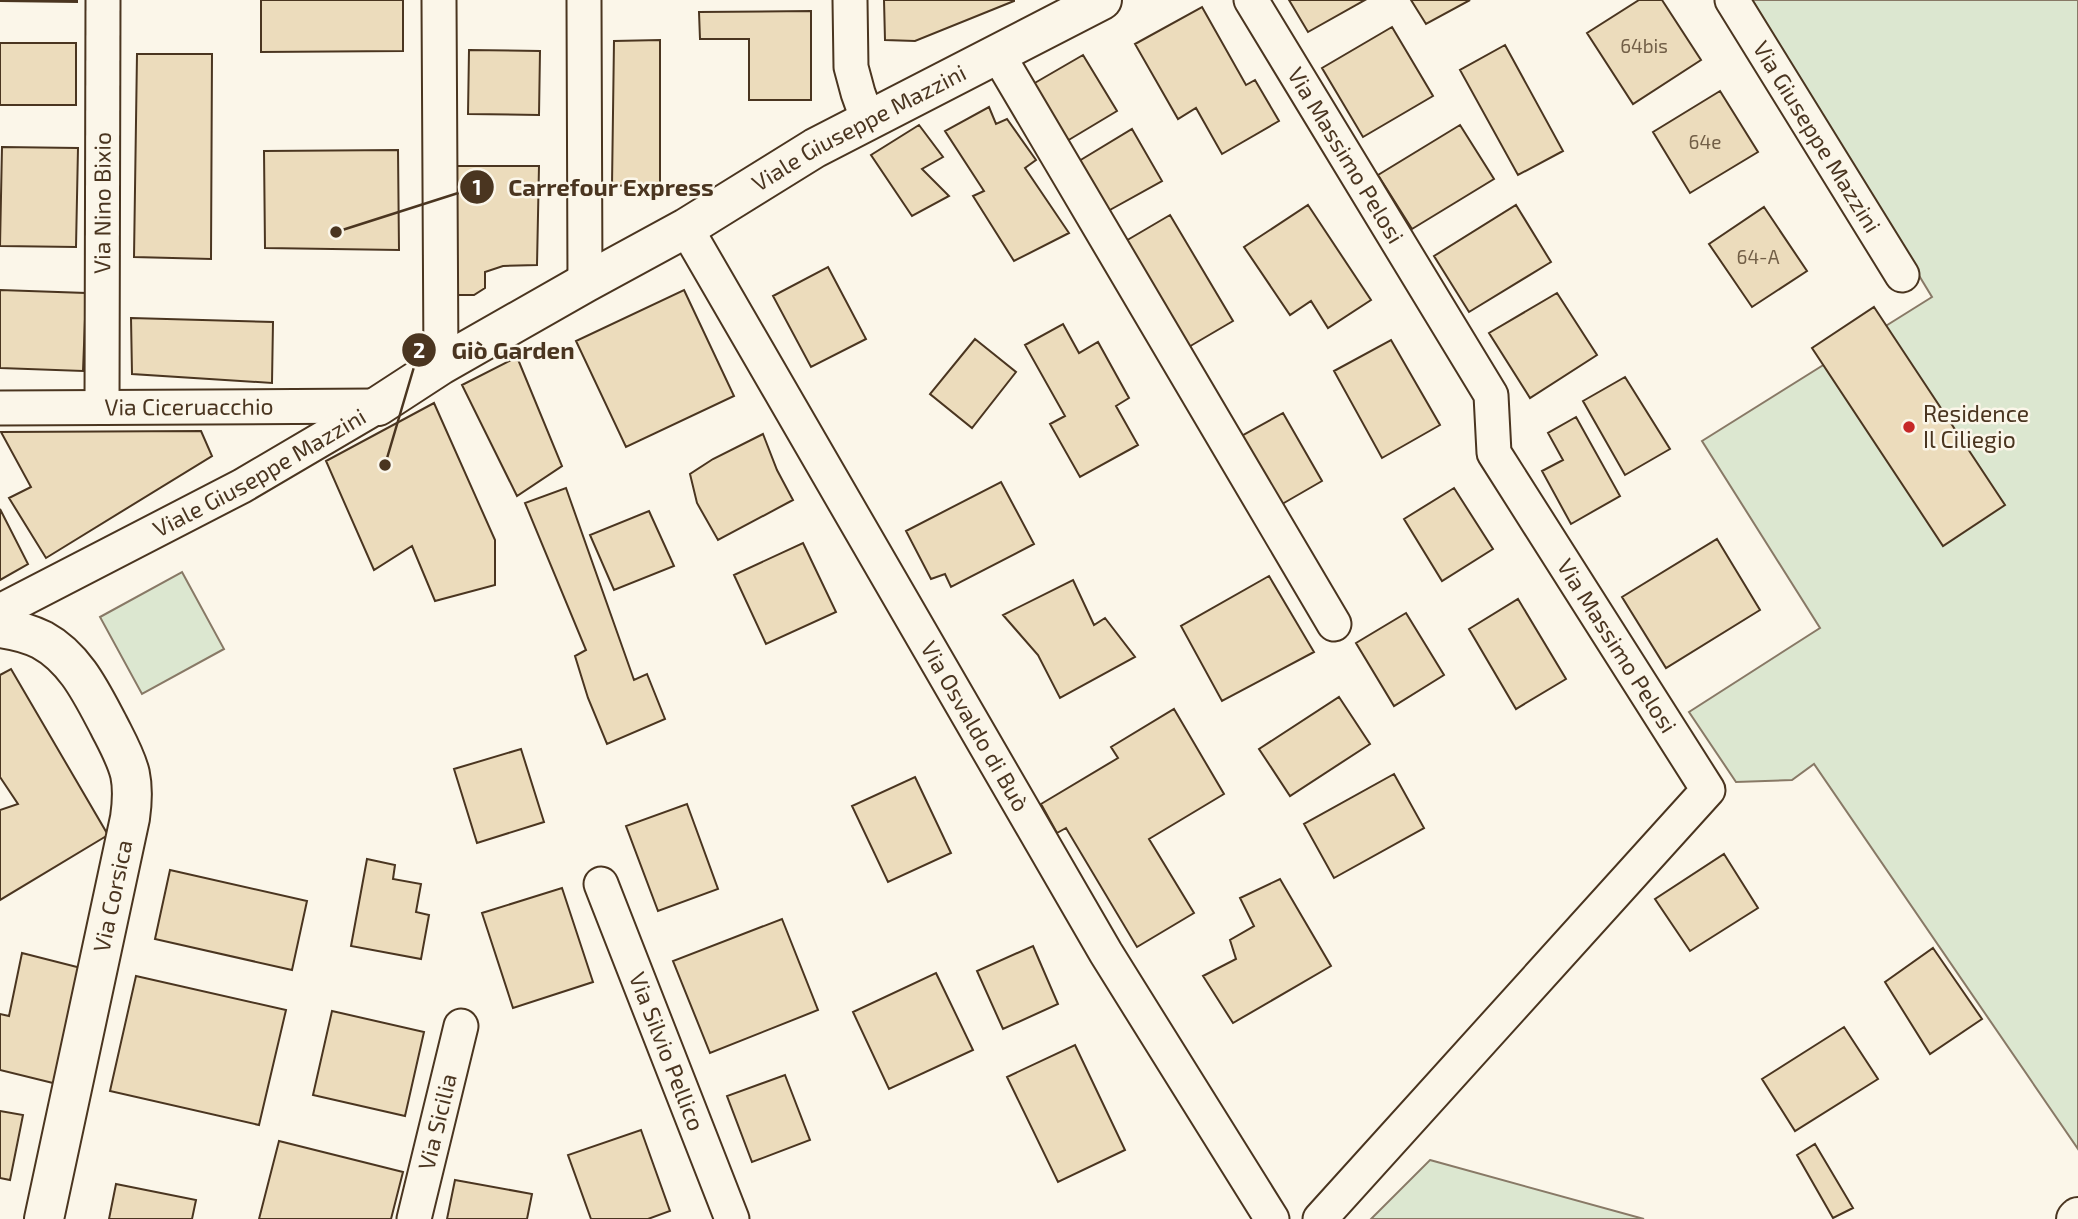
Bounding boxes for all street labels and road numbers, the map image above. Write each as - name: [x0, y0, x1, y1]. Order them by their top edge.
- street label: Via Giuseppe Mazzini: [1748, 35, 1887, 237]
- street label: Viale Giuseppe Mazzini: [746, 58, 970, 197]
- street label: Via Massimo Pelosi: [1282, 62, 1410, 248]
- street label: Via Nino Bixio: [87, 132, 116, 274]
- street label: Via Ciceruacchio: [104, 392, 274, 420]
- street label: Viale Giuseppe Mazzini: [148, 401, 370, 543]
- street label: Via Massimo Pelosi: [1552, 553, 1683, 738]
- street label: Via Osvaldo di Buò: [915, 636, 1036, 816]
- street label: Via Corsica: [86, 837, 138, 955]
- street label: Via Silvio Pellico: [624, 968, 711, 1135]
- street label: Via Sicilia: [411, 1071, 462, 1173]

